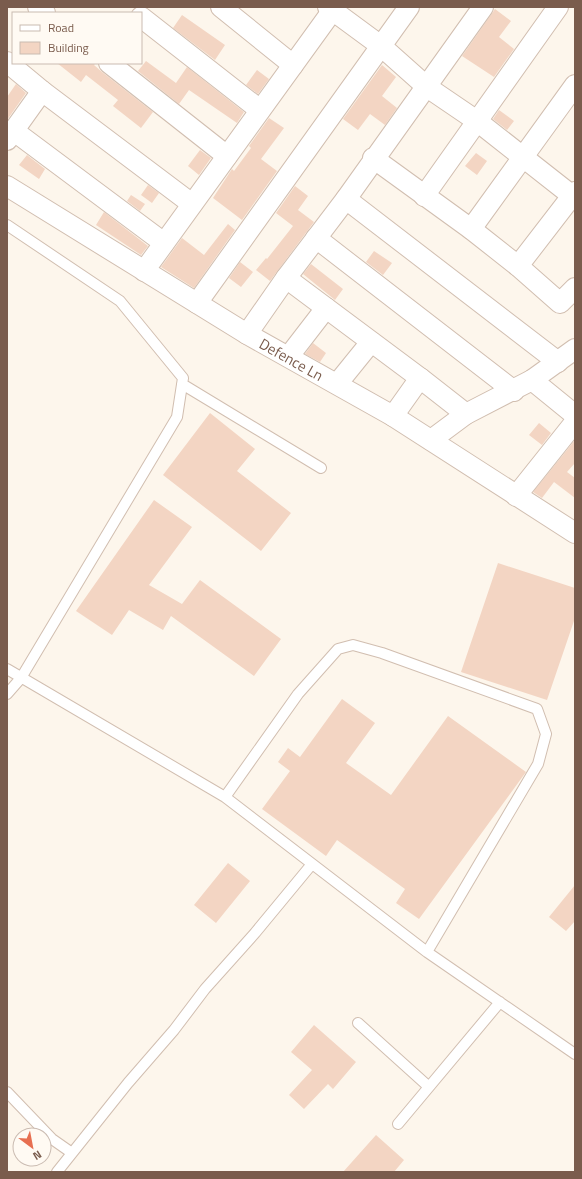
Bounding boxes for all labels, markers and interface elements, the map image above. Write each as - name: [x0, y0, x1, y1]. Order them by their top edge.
- legend: [12, 12, 142, 64]
- text: Road: [48, 18, 74, 37]
- text: Building: [48, 38, 89, 57]
- street label: Defence Ln: [255, 332, 328, 386]
- north arrow: [12, 1127, 52, 1167]
- text: N: [30, 1147, 45, 1164]

